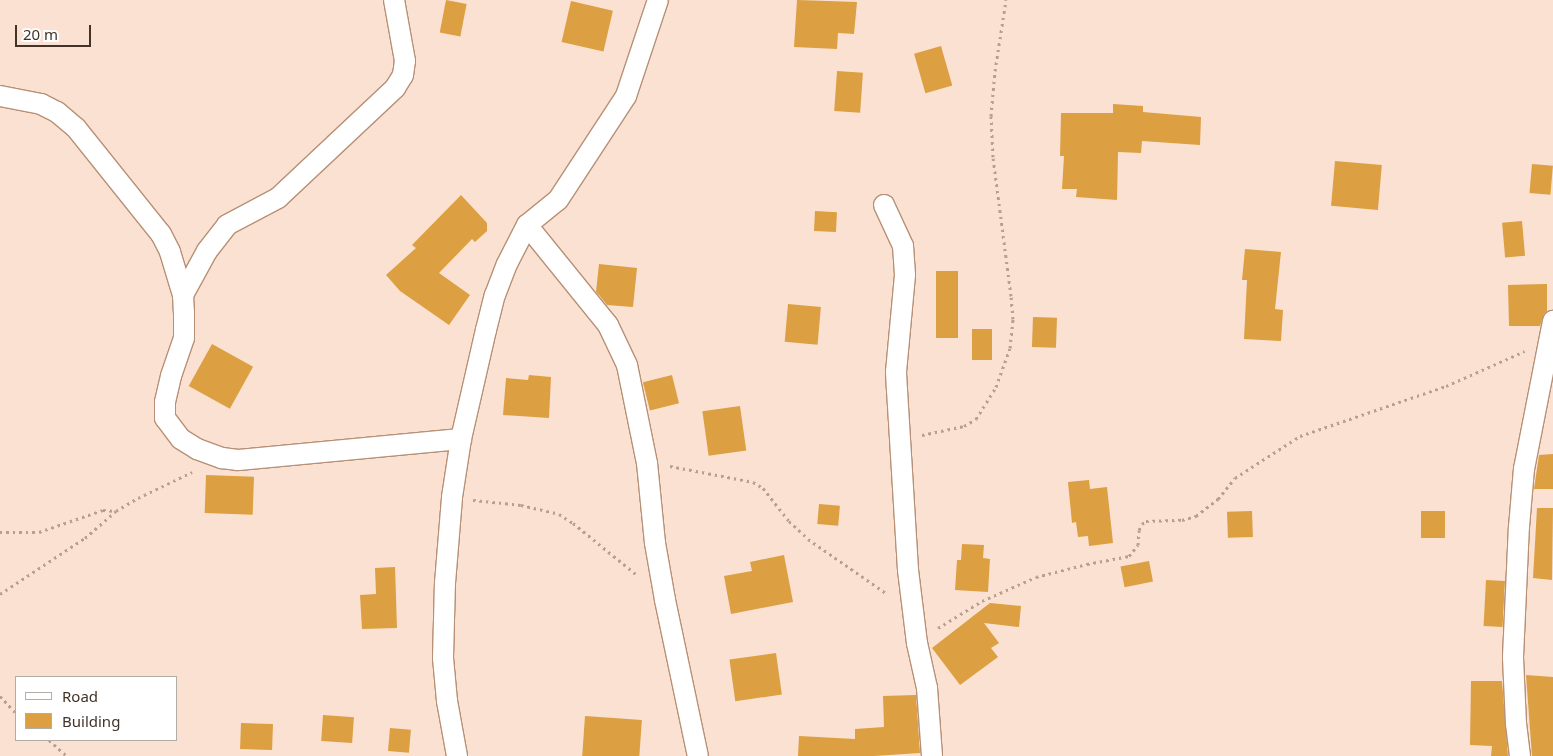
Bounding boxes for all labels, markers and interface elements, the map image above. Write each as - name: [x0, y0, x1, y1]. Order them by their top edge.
- scale bar: [18, 15, 94, 47]
- text: 20 m: [23, 24, 58, 44]
- legend: [15, 676, 178, 741]
- text: Road: [62, 686, 98, 706]
- text: Building: [62, 711, 120, 731]

